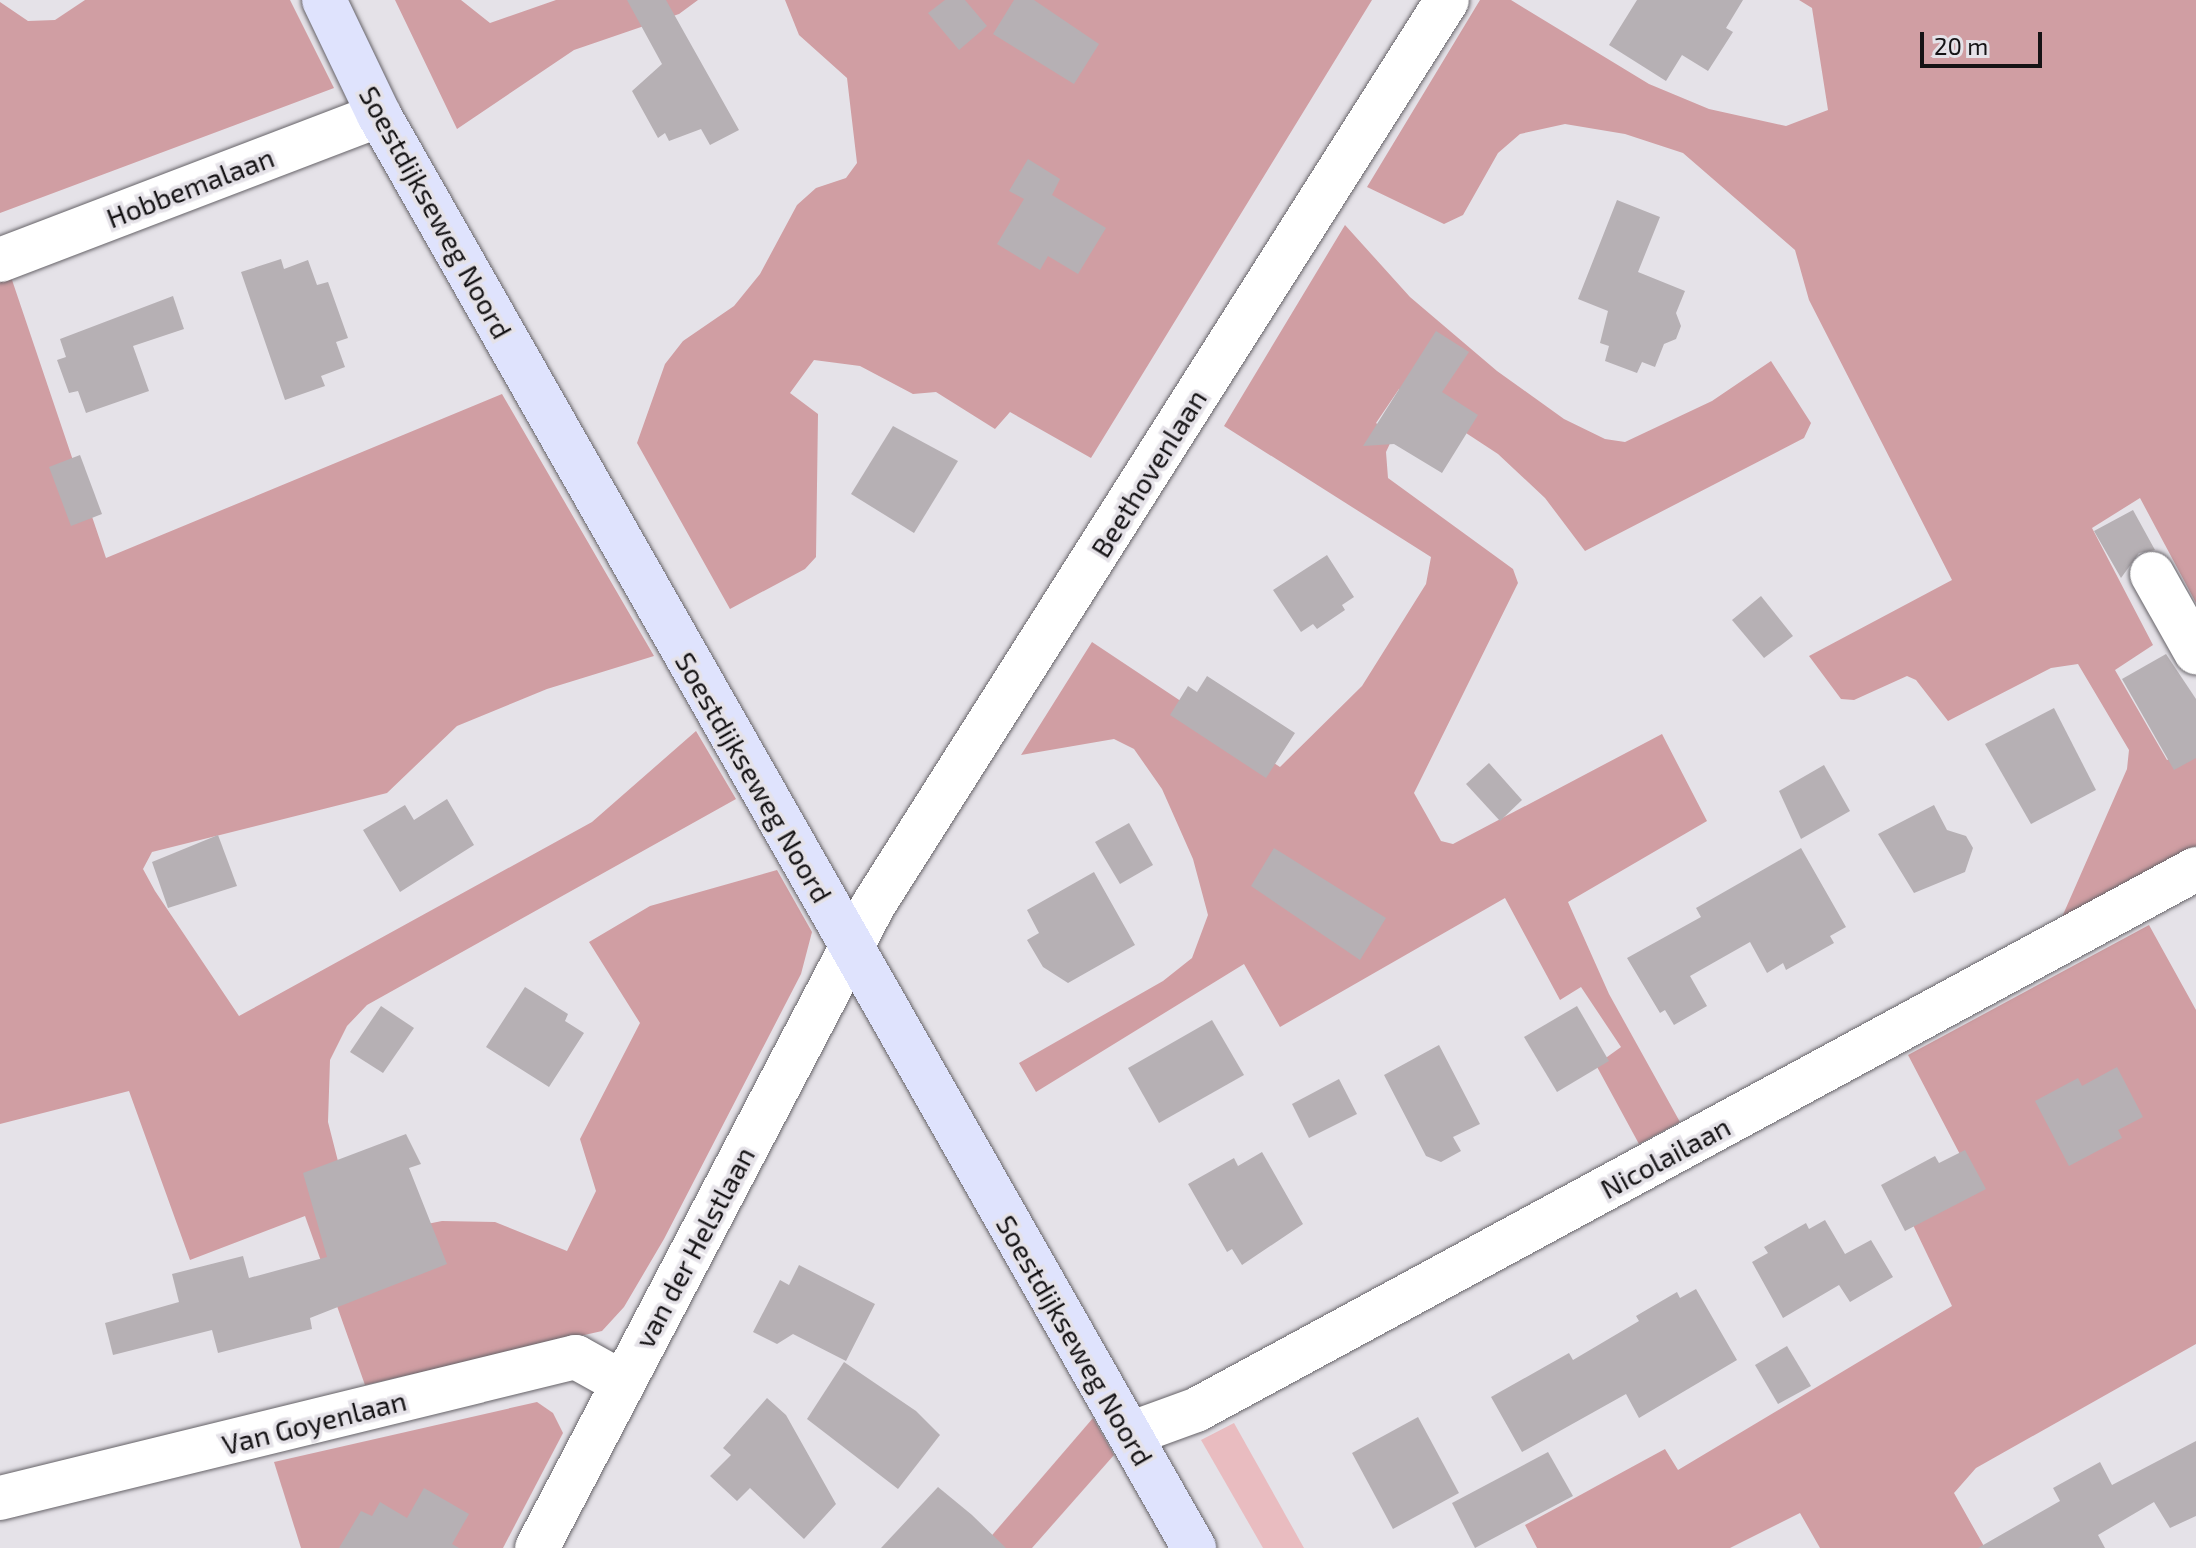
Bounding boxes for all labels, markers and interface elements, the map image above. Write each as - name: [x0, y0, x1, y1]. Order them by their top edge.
- scale bar: [1924, 16, 2046, 66]
- text: 20 m: [1934, 31, 1988, 60]
- street label: Soestdijkseweg Noord: [353, 80, 519, 344]
- street label: Hobbemalaan: [101, 140, 279, 234]
- street label: Beethovenlaan: [1083, 383, 1213, 563]
- street label: Soestdijkseweg Noord: [669, 646, 839, 908]
- street label: Nicolailaan: [1594, 1109, 1736, 1205]
- street label: van der Helstlaan: [627, 1140, 761, 1354]
- street label: Soestdijkseweg Noord: [990, 1209, 1160, 1471]
- street label: Van Goyenlaan: [218, 1383, 410, 1461]

